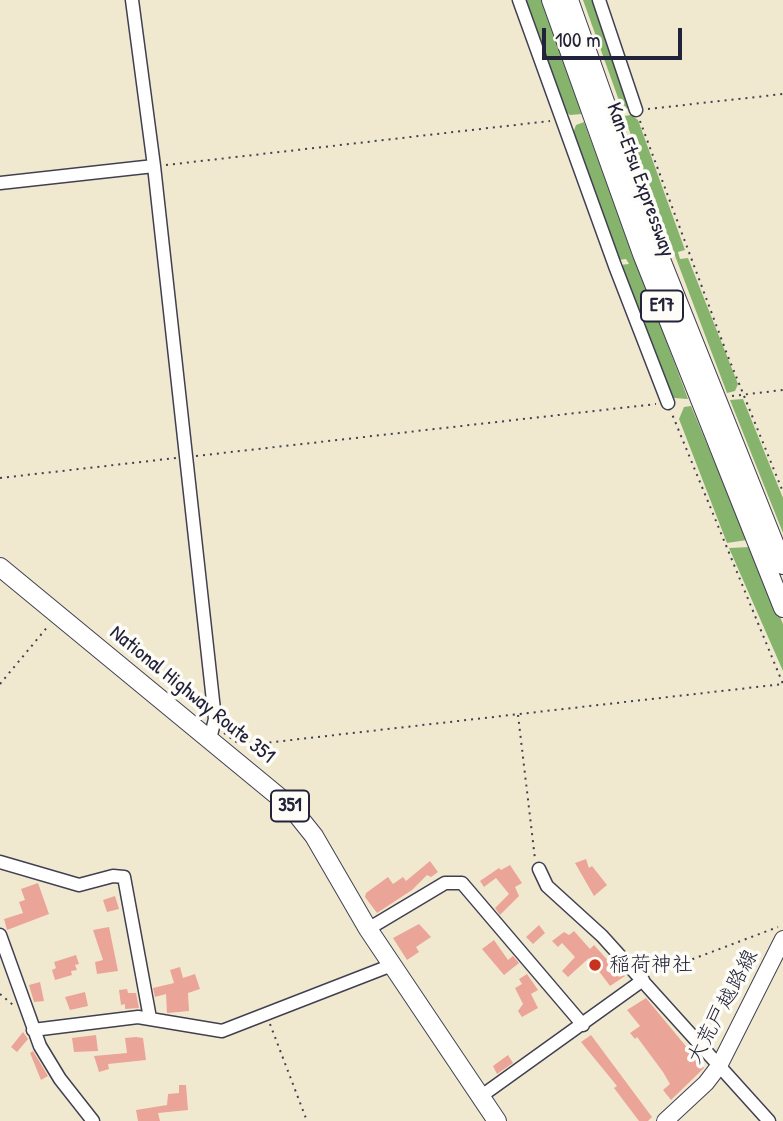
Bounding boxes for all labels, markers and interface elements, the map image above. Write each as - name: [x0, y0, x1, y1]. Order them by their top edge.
- scale bar: [545, 14, 685, 58]
- text: 100 m: [555, 25, 601, 54]
- street label: Kan-Etsu Expressway: [600, 100, 680, 260]
- road number: E17: [641, 290, 683, 322]
- street label: National Highway Route 351: [104, 621, 280, 769]
- road number: 351: [271, 790, 309, 821]
- street label: 大荒戸越路線: [682, 945, 764, 1069]
- place label: 稲荷神社: [609, 952, 693, 978]
- marker: 稲荷神社: [587, 957, 603, 973]

